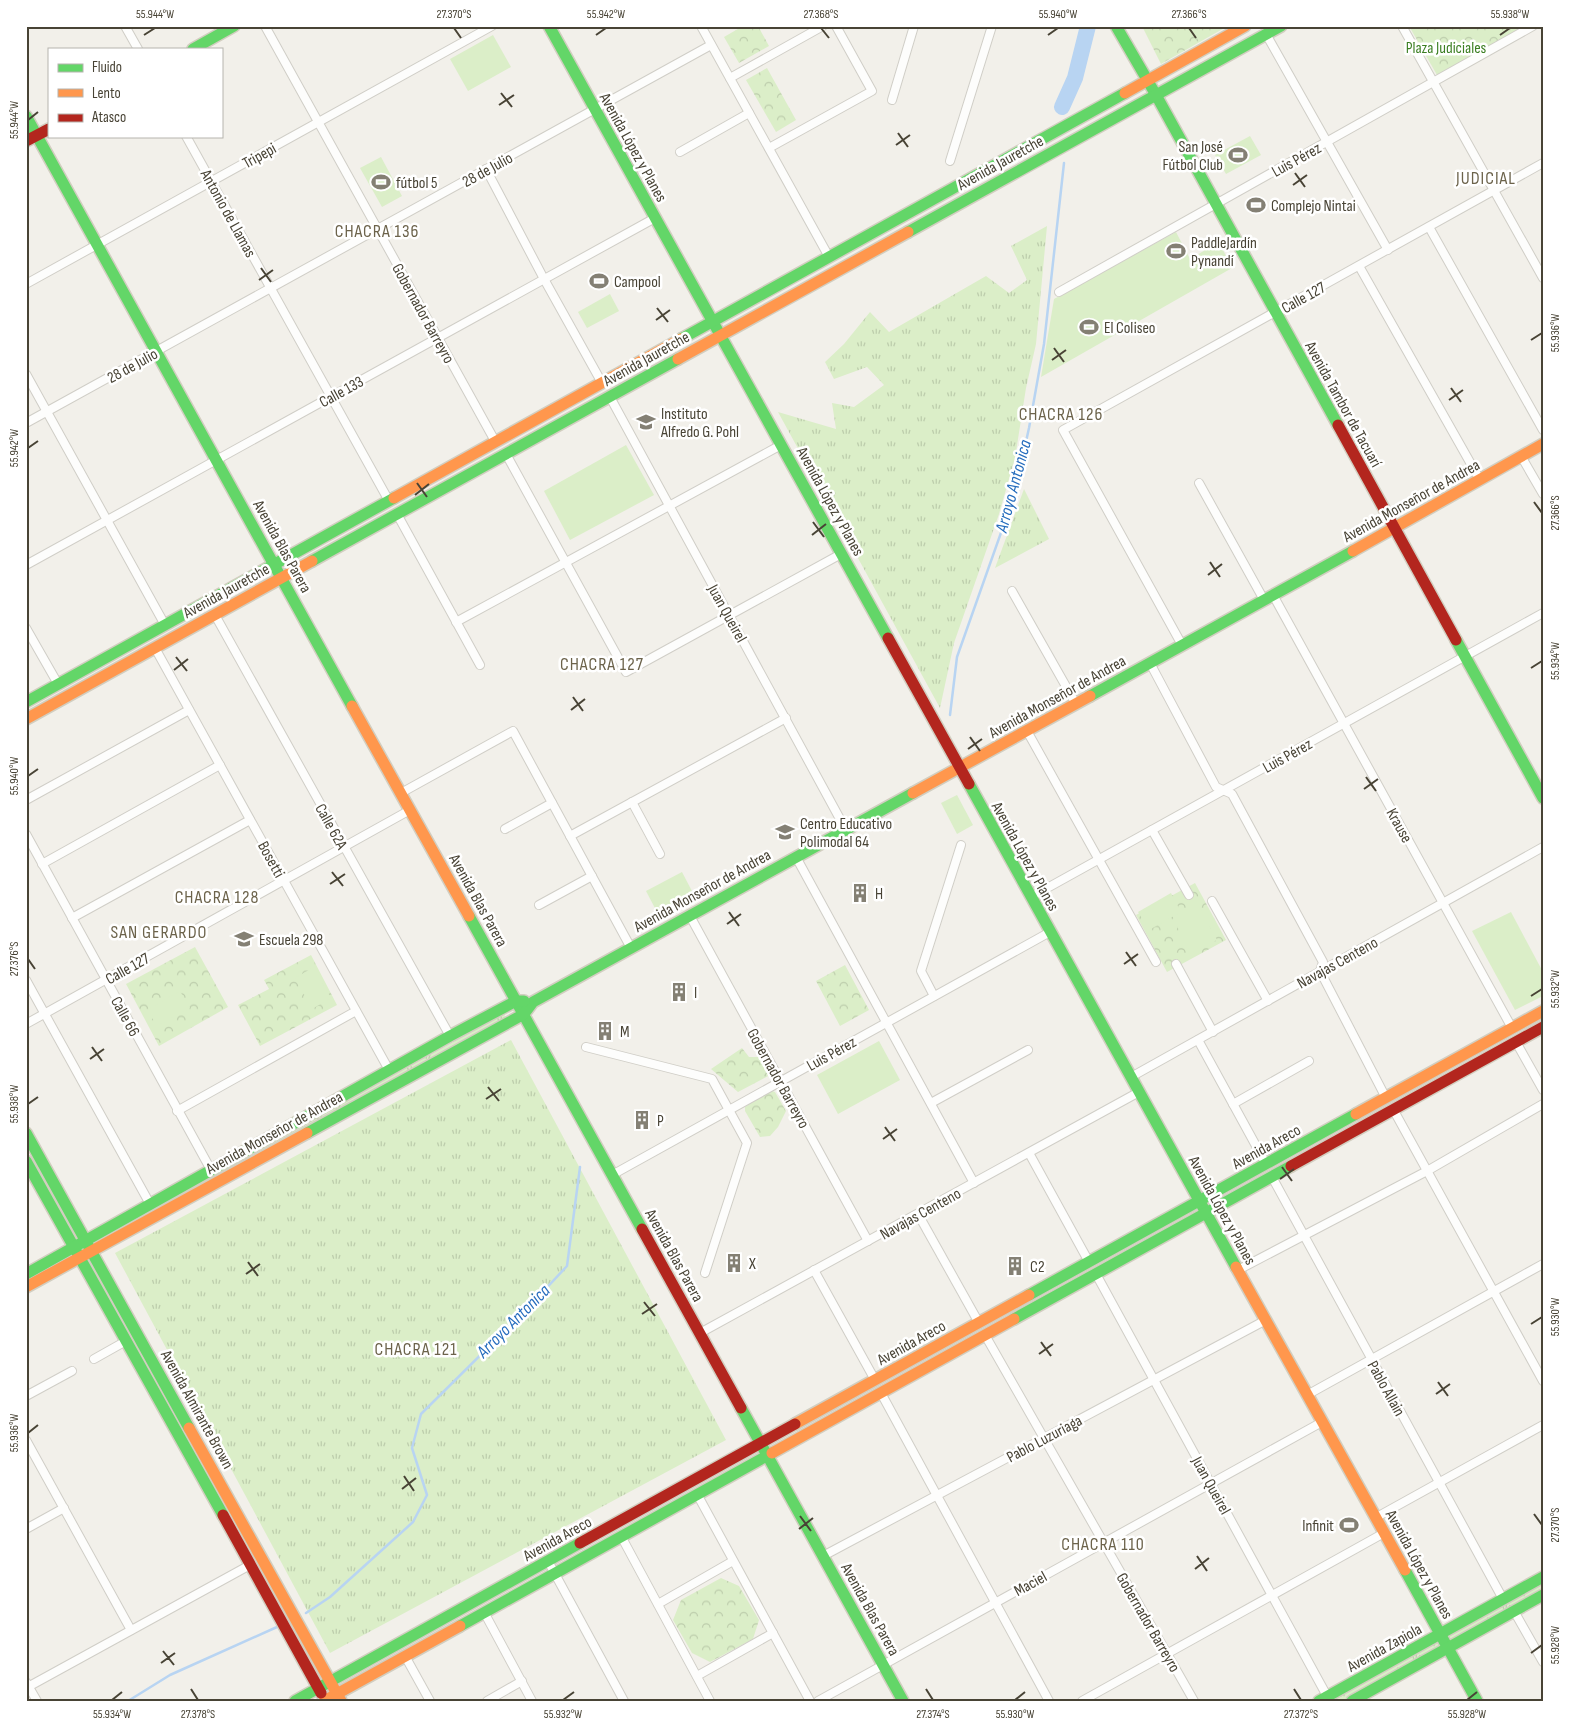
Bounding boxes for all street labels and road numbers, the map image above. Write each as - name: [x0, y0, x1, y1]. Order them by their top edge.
- street label: Avenida López y Planes: [594, 89, 671, 206]
- street label: Avenida Jauretche: [953, 132, 1047, 195]
- street label: Tripepi: [240, 139, 280, 173]
- street label: Luis Pérez: [1269, 139, 1325, 182]
- street label: 28 de Julio: [459, 149, 516, 192]
- street label: Antonio de Llamas: [195, 166, 260, 261]
- street label: Gobernador Barreyro: [387, 260, 458, 367]
- street label: Calle 127: [1278, 278, 1330, 318]
- street label: Avenida Jauretche: [599, 328, 693, 391]
- street label: Avenida Tambor de Tacuarí: [1300, 338, 1385, 471]
- street label: 28 de Julio: [104, 345, 161, 388]
- street label: Calle 133: [316, 372, 367, 412]
- street label: Avenida López y Planes: [791, 443, 868, 560]
- street label: Avenida Monseñor de Andrea: [1339, 456, 1483, 547]
- street label: Avenida Blas Parera: [248, 496, 315, 596]
- street label: Avenida Jauretche: [179, 560, 273, 623]
- street label: Juan Queirel: [703, 581, 750, 646]
- street label: Avenida Monseñor de Andrea: [985, 652, 1129, 743]
- street label: Luis Pérez: [1260, 735, 1316, 778]
- street label: Avenida López y Planes: [986, 798, 1063, 915]
- street label: Calle 62A: [310, 801, 351, 853]
- street label: Krause: [1382, 805, 1416, 846]
- street label: Bosetti: [253, 838, 288, 881]
- street label: Avenida Monseñor de Andrea: [630, 846, 774, 937]
- street label: Avenida Blas Parera: [444, 850, 511, 950]
- street label: Navajas Centeno: [1294, 933, 1381, 993]
- street label: Calle 127: [102, 949, 154, 989]
- street label: Calle 66: [106, 993, 143, 1040]
- street label: Gobernador Barreyro: [742, 1025, 813, 1132]
- street label: Luis Pérez: [804, 1033, 860, 1076]
- street label: Avenida Monseñor de Andrea: [202, 1088, 346, 1179]
- street label: Avenida Areco: [1228, 1121, 1304, 1174]
- street label: Avenida López y Planes: [1183, 1152, 1260, 1269]
- street label: Navajas Centeno: [877, 1184, 964, 1244]
- street label: Avenida Blas Parera: [640, 1205, 707, 1305]
- street label: Avenida Areco: [873, 1317, 949, 1370]
- street label: Avenida Almirante Brown: [156, 1346, 237, 1472]
- street label: Pablo Allain: [1363, 1358, 1409, 1420]
- street label: Pablo Luzuriaga: [1004, 1412, 1086, 1467]
- street label: Juan Queirel: [1187, 1453, 1234, 1518]
- street label: Avenida López y Planes: [1380, 1506, 1457, 1623]
- street label: Avenida Areco: [519, 1513, 595, 1566]
- street label: Avenida Blas Parera: [836, 1559, 903, 1659]
- street label: Maciel: [1011, 1568, 1050, 1601]
- street label: Gobernador Barreyro: [1112, 1570, 1184, 1676]
- street label: Avenida Zapiola: [1343, 1620, 1425, 1677]

